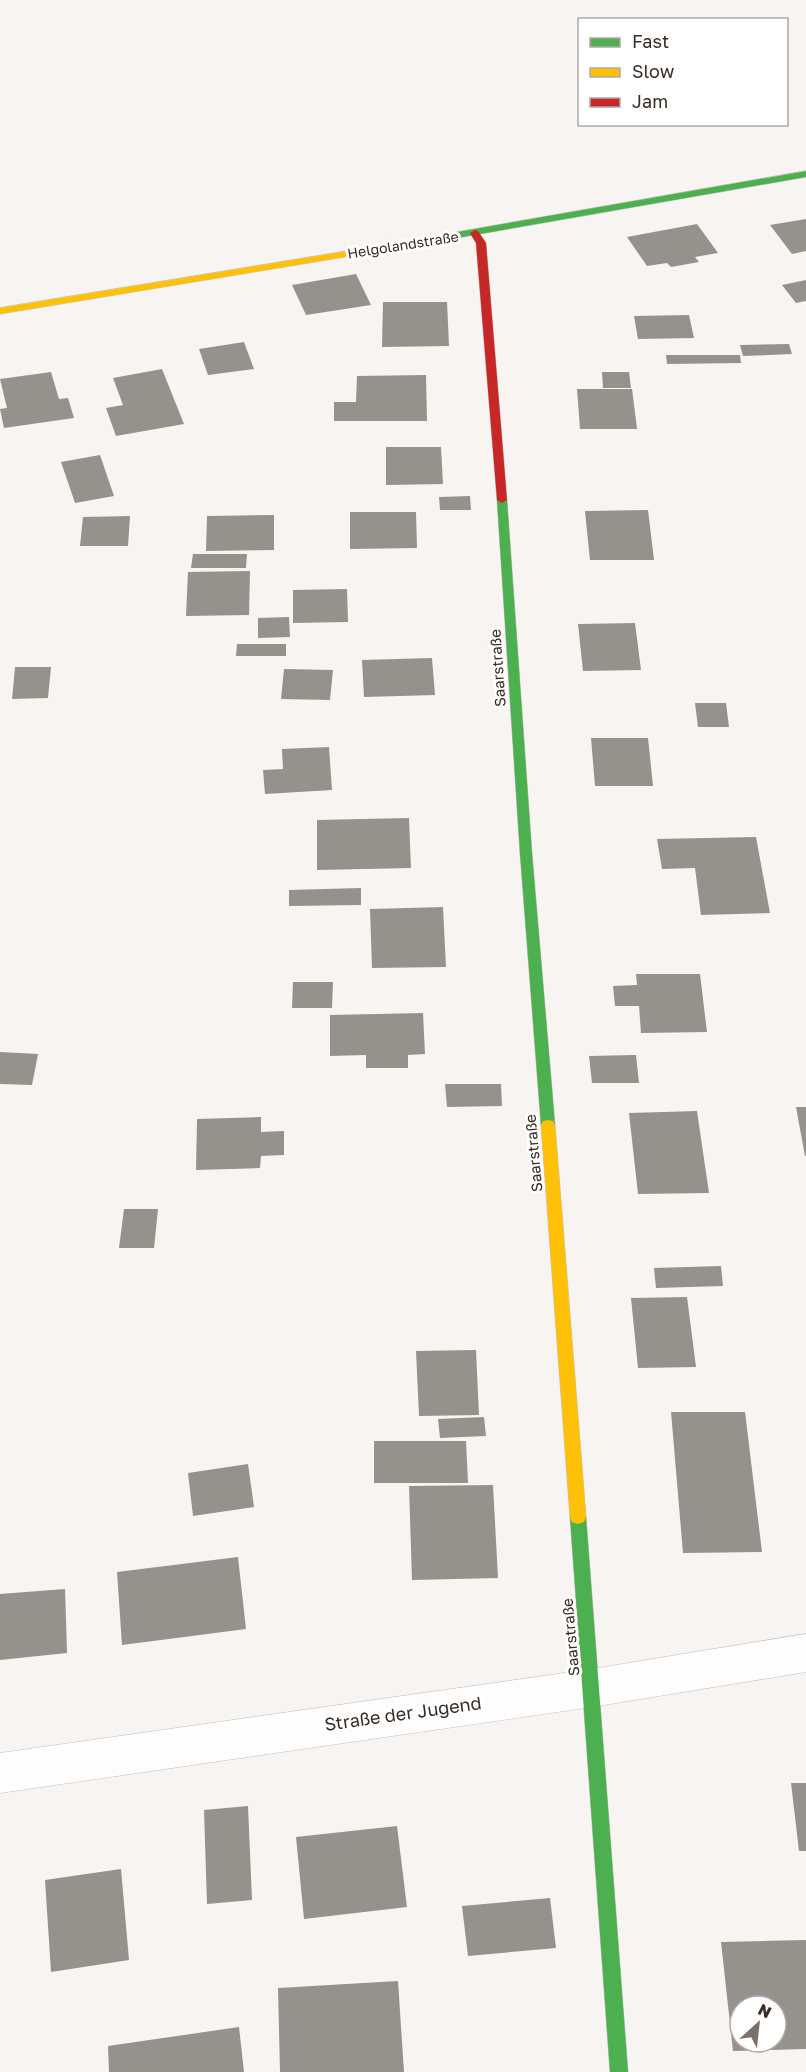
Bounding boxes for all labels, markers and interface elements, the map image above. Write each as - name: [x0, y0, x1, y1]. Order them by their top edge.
- legend: [578, 18, 788, 126]
- text: Fast: [632, 30, 669, 52]
- text: Slow: [632, 60, 675, 82]
- text: Jam: [632, 90, 668, 112]
- street label: Helgolandstraße: [346, 227, 460, 262]
- street label: Saarstraße: [485, 628, 509, 708]
- street label: Saarstraße: [521, 1113, 545, 1193]
- street label: Saarstraße: [558, 1597, 582, 1677]
- street label: Straße der Jugend: [323, 1691, 483, 1735]
- north arrow: [728, 1994, 788, 2054]
- text: N: [755, 1999, 775, 2022]

